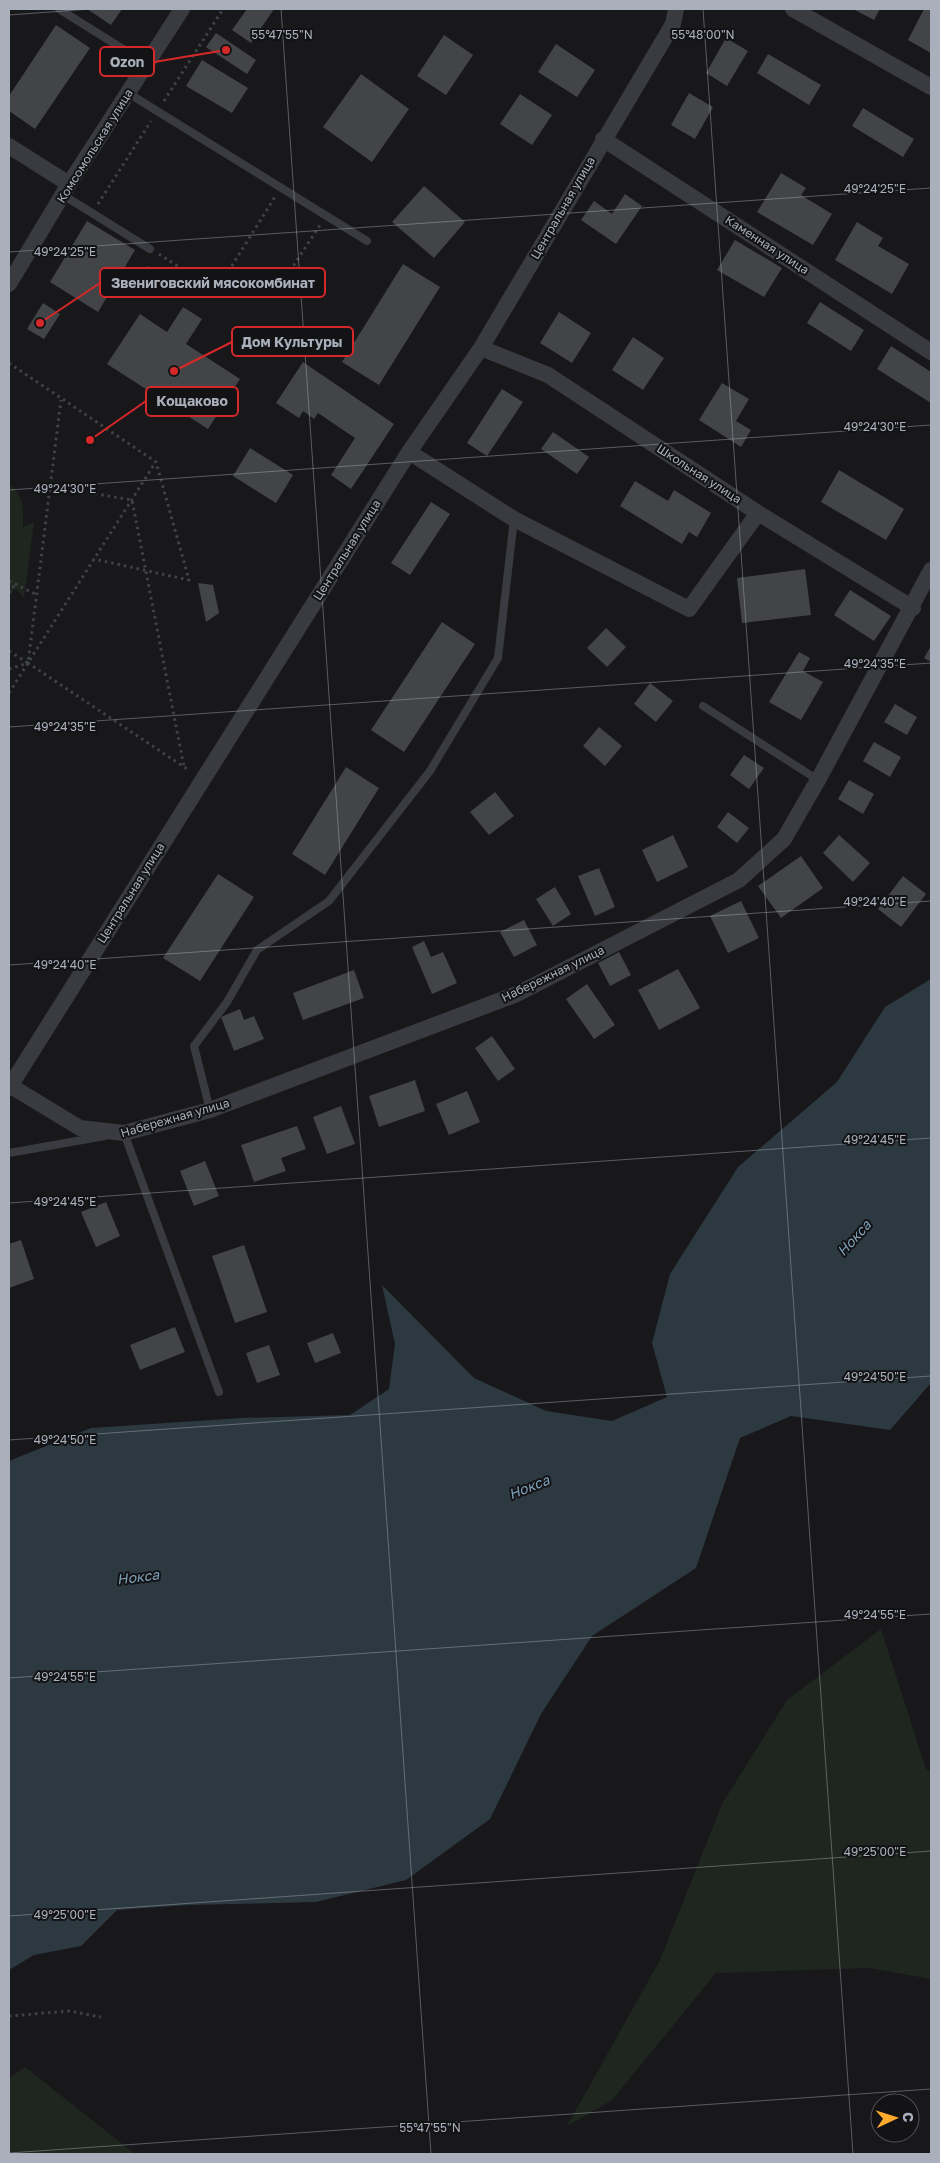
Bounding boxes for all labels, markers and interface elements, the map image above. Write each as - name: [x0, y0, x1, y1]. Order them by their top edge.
- text: 55°47'55"N: [251, 27, 313, 42]
- text: 55°48'00"N: [671, 27, 735, 42]
- callout: Ozon: [100, 47, 154, 76]
- text: Ozon: [110, 53, 144, 70]
- street label: Комсомольская улица: [53, 86, 136, 206]
- street label: Центральная улица: [527, 154, 598, 262]
- text: 49°24'25"E: [844, 181, 906, 196]
- street label: Каменная улица: [722, 212, 812, 277]
- text: 49°24'25"E: [34, 244, 96, 259]
- callout: Звениговский мясокомбинат: [100, 268, 325, 297]
- text: Звениговский мясокомбинат: [111, 274, 315, 291]
- callout: Дом Культуры: [232, 327, 353, 356]
- text: Дом Культуры: [241, 333, 343, 350]
- callout: Кощаково: [146, 387, 238, 416]
- text: Кощаково: [156, 392, 228, 409]
- text: 49°24'30"E: [844, 419, 906, 434]
- street label: Школьная улица: [654, 441, 744, 507]
- text: 49°24'30"E: [34, 481, 96, 496]
- street label: Центральная улица: [310, 497, 384, 603]
- text: 49°24'35"E: [844, 656, 906, 671]
- text: 49°24'35"E: [34, 719, 96, 734]
- street label: Центральная улица: [94, 840, 168, 946]
- text: 49°24'40"E: [844, 894, 906, 909]
- street label: Набережная улица: [499, 942, 607, 1005]
- text: 49°24'40"E: [34, 957, 96, 972]
- street label: Набережная улица: [119, 1095, 231, 1140]
- text: 49°24'45"E: [844, 1132, 906, 1147]
- text: 49°24'45"E: [34, 1194, 96, 1209]
- water label: Нокса: [833, 1215, 875, 1259]
- text: 49°24'50"E: [844, 1369, 906, 1384]
- text: 49°24'50"E: [34, 1432, 96, 1447]
- water label: Нокса: [506, 1470, 553, 1502]
- water label: Нокса: [116, 1565, 161, 1588]
- text: 49°24'55"E: [844, 1607, 906, 1622]
- text: 49°24'55"E: [34, 1669, 96, 1684]
- text: 49°25'00"E: [844, 1844, 906, 1859]
- text: 49°25'00"E: [34, 1907, 96, 1922]
- north arrow: [870, 2093, 920, 2143]
- text: С: [900, 2112, 917, 2123]
- text: 55°47'55"N: [399, 2120, 461, 2135]

